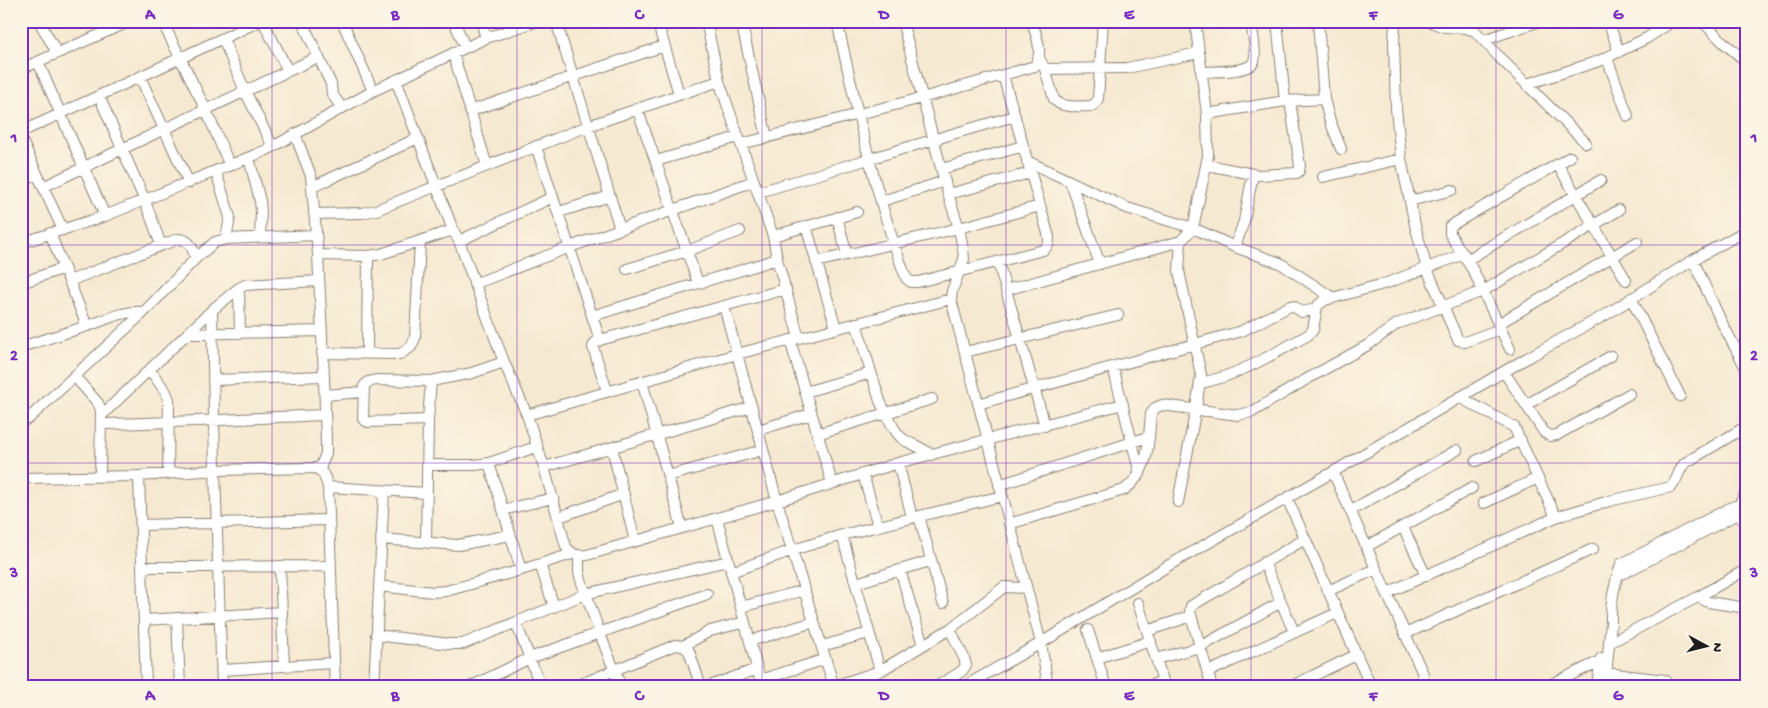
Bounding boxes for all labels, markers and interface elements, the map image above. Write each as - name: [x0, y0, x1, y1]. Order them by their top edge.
- text: A: [144, 7, 156, 26]
- text: B: [390, 7, 400, 26]
- text: C: [634, 7, 645, 26]
- text: D: [877, 7, 890, 26]
- text: E: [1124, 7, 1135, 26]
- text: F: [1368, 7, 1379, 26]
- text: G: [1613, 7, 1624, 26]
- text: 1: [10, 130, 17, 149]
- text: 1: [1750, 130, 1757, 149]
- text: 2: [10, 348, 18, 367]
- text: 2: [1750, 348, 1758, 367]
- text: 3: [9, 565, 18, 584]
- text: 3: [1749, 565, 1758, 584]
- north arrow: [1680, 620, 1730, 670]
- text: N: [1707, 642, 1725, 653]
- text: A: [144, 688, 156, 707]
- text: B: [390, 688, 400, 707]
- text: C: [634, 688, 645, 707]
- text: D: [877, 688, 890, 707]
- text: E: [1124, 688, 1135, 707]
- text: F: [1368, 688, 1379, 707]
- text: G: [1613, 688, 1624, 707]

